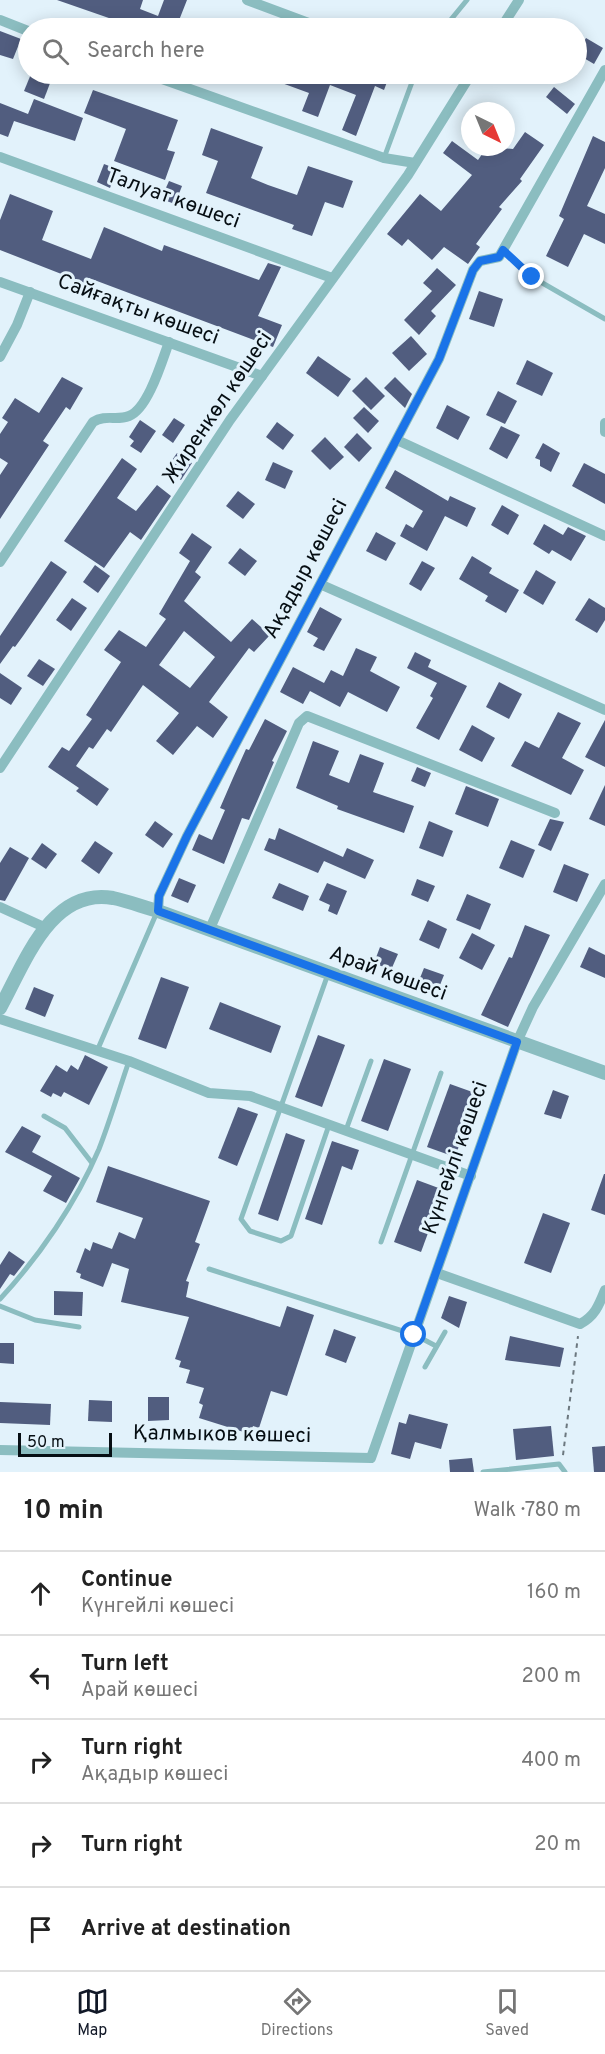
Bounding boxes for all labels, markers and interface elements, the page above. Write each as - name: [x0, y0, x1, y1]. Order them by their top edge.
- search box: [18, 18, 587, 84]
- icon: search: [39, 35, 72, 68]
- text: Search here: [87, 38, 205, 65]
- north arrow: [461, 102, 515, 156]
- street label: Талуат көшесі: [103, 162, 243, 236]
- route end: [518, 263, 544, 289]
- street label: Сайғақты көшесі: [54, 268, 222, 352]
- street label: Жиренкөл көшесі: [157, 327, 279, 489]
- street label: Ақадыр көшесі: [258, 494, 354, 644]
- street label: Арай көшесі: [326, 940, 450, 1008]
- street label: Күнгейлі көшесі: [417, 1078, 495, 1238]
- route start: [400, 1321, 426, 1347]
- street label: Қалмыков көшесі: [133, 1420, 311, 1450]
- scale bar: [18, 1430, 112, 1458]
- text: 50 m: [27, 1433, 65, 1453]
- text: 10 min: [24, 1495, 104, 1528]
- text: Walk · 780 m: [473, 1498, 581, 1524]
- text: Continue: [81, 1567, 172, 1594]
- icon: ahead: [24, 1577, 57, 1610]
- text: 160 m: [527, 1580, 581, 1606]
- text: Күнгейлі көшесі: [81, 1594, 234, 1620]
- text: Turn left: [81, 1651, 169, 1678]
- icon: left: [24, 1661, 57, 1694]
- text: 200 m: [522, 1664, 581, 1690]
- text: Арай көшесі: [81, 1678, 198, 1704]
- text: Turn right: [81, 1735, 183, 1762]
- icon: right: [24, 1745, 57, 1778]
- text: 400 m: [521, 1748, 581, 1774]
- text: Ақадыр көшесі: [81, 1762, 228, 1788]
- icon: right: [24, 1829, 57, 1862]
- text: Turn right: [81, 1832, 183, 1859]
- text: 20 m: [534, 1832, 581, 1858]
- icon: arrive: [24, 1913, 57, 1946]
- text: Arrive at destination: [81, 1916, 291, 1943]
- tab: Map: [76, 1985, 109, 2041]
- tab: Directions: [261, 1985, 333, 2041]
- tab: Saved: [485, 1985, 529, 2041]

